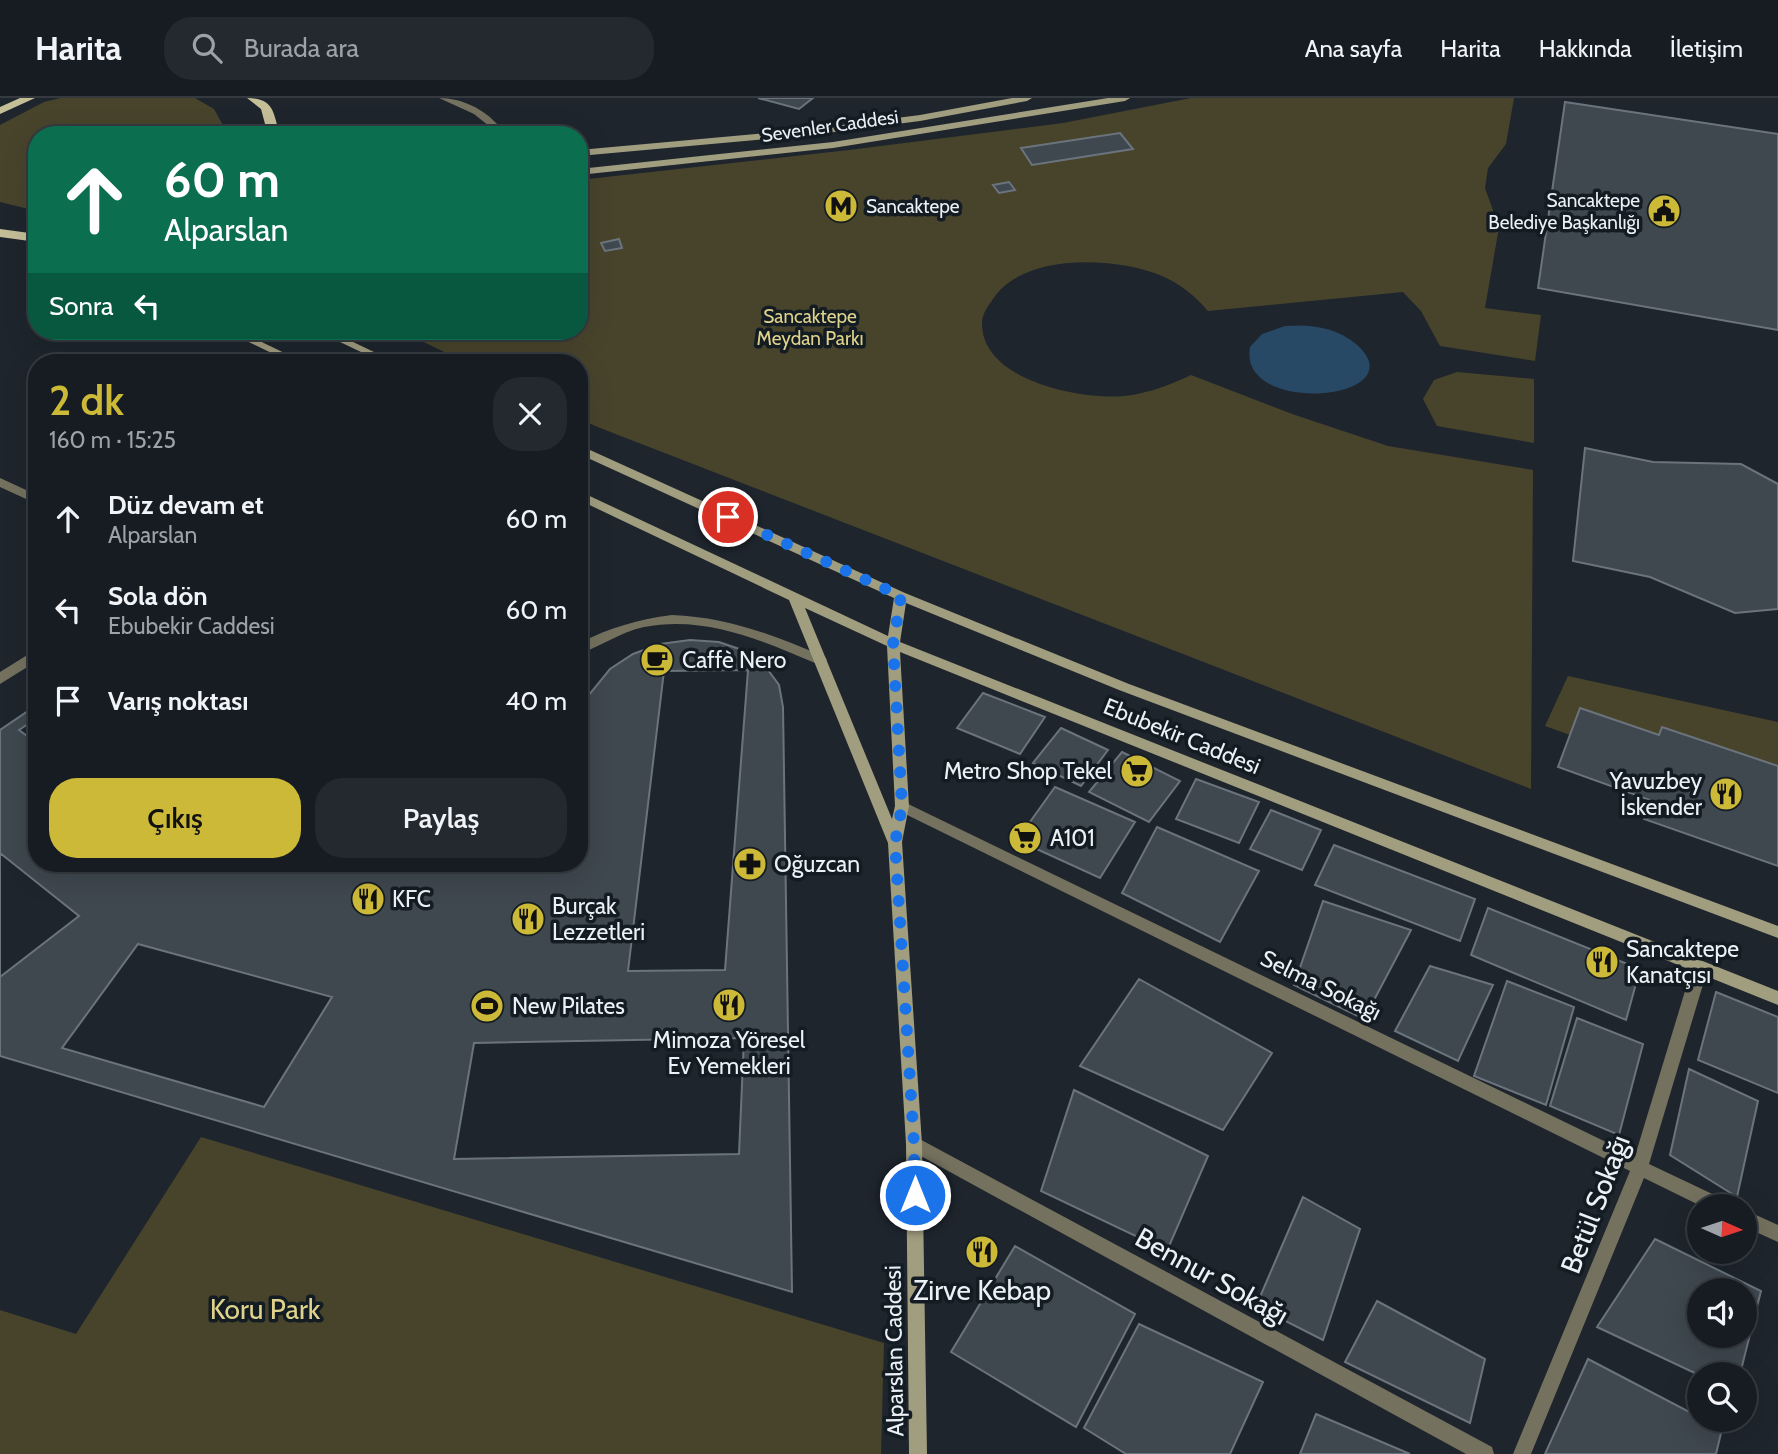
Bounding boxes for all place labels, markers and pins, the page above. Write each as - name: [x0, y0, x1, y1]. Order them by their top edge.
- metro station icon: Sancaktepe: [822, 187, 860, 225]
- place label: Sancaktepe Belediye Başkanlığı: [1488, 189, 1640, 234]
- public building icon: Sancaktepe Belediye Başkanlığı: [1645, 192, 1683, 230]
- place label: Sancaktepe: [866, 195, 960, 218]
- pin: [698, 487, 758, 547]
- cafe icon: Caffè Nero: [638, 641, 676, 679]
- place label: Caffè Nero: [682, 646, 786, 674]
- supermarket icon: Metro Shop Tekel: [1118, 752, 1156, 790]
- place label: Metro Shop Tekel: [944, 757, 1113, 785]
- place label: Yavuzbey İskender: [1609, 767, 1703, 821]
- restaurant icon: Yavuzbey İskender: [1707, 775, 1745, 813]
- supermarket icon: A101: [1006, 819, 1044, 857]
- place label: A101: [1050, 824, 1095, 852]
- pharmacy icon: Oğuzcan: [731, 845, 769, 883]
- place label: Oğuzcan: [774, 850, 860, 878]
- restaurant icon: KFC: [349, 880, 387, 918]
- place label: KFC: [392, 885, 431, 913]
- place label: Burçak Lezzetleri: [552, 892, 645, 946]
- restaurant icon: Burçak Lezzetleri: [509, 900, 547, 938]
- place label: Sancaktepe Kanatçısı: [1626, 935, 1739, 989]
- restaurant icon: Sancaktepe Kanatçısı: [1583, 943, 1621, 981]
- restaurant icon: Mimoza Yöresel Ev Yemekleri: [710, 986, 748, 1024]
- sports icon: New Pilates: [468, 987, 506, 1025]
- place label: New Pilates: [512, 992, 625, 1020]
- place label: Mimoza Yöresel Ev Yemekleri: [653, 1026, 806, 1080]
- restaurant icon: Zirve Kebap: [963, 1233, 1001, 1271]
- place label: Zirve Kebap: [913, 1273, 1051, 1307]

